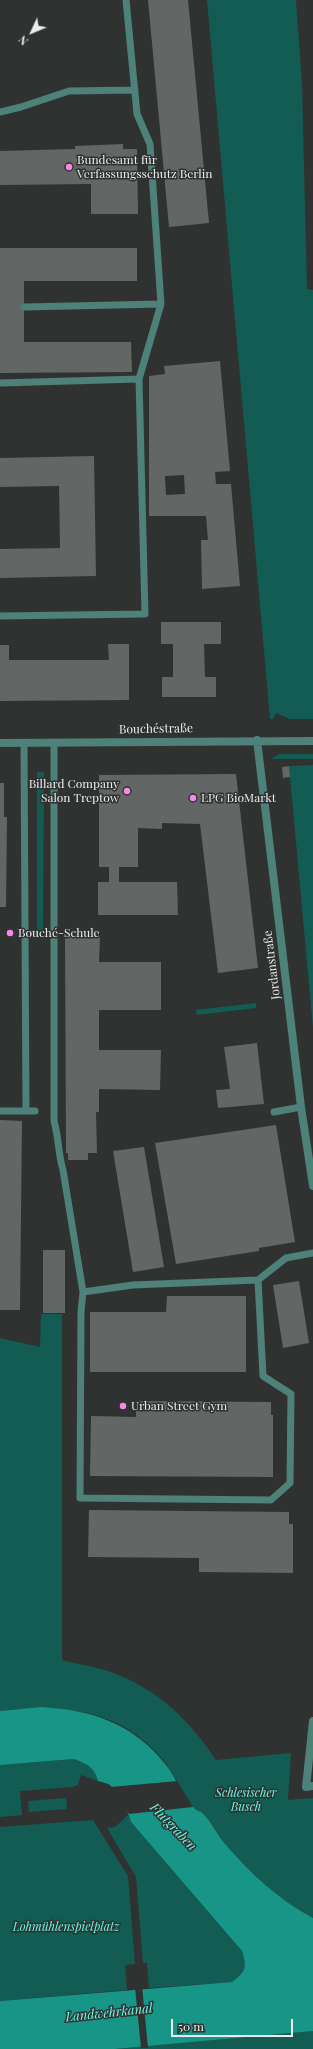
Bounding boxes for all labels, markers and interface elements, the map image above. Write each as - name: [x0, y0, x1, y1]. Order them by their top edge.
- north arrow: [12, 12, 52, 52]
- text: N: [15, 33, 31, 49]
- place label: Bundesamt für Verfassungsschutz Berlin: [77, 153, 212, 181]
- marker: Bundesamt für Verfassungsschutz Berlin: [64, 162, 74, 172]
- street label: Bouchéstraße: [119, 721, 193, 737]
- place label: Billard Company Salon Treptow: [29, 777, 119, 805]
- marker: Billard Company Salon Treptow: [122, 786, 132, 796]
- place label: LPG BioMarkt: [201, 791, 276, 805]
- marker: LPG BioMarkt: [188, 793, 198, 803]
- place label: Bouché-Schule: [18, 926, 100, 940]
- marker: Bouché-Schule: [5, 928, 15, 938]
- street label: Jordanstraße: [261, 930, 283, 1000]
- place label: Urban Street Gym: [131, 1399, 227, 1413]
- marker: Urban Street Gym: [118, 1401, 128, 1411]
- park label: Schlesischer Busch: [215, 1786, 277, 1814]
- water label: Flutgraben: [146, 1800, 200, 1854]
- park label: Lohmühlenspielplatz: [13, 1920, 119, 1934]
- water label: Landwehrkanal: [65, 2001, 153, 2025]
- scale bar: [173, 2011, 295, 2037]
- text: 50 m: [178, 2018, 204, 2034]

